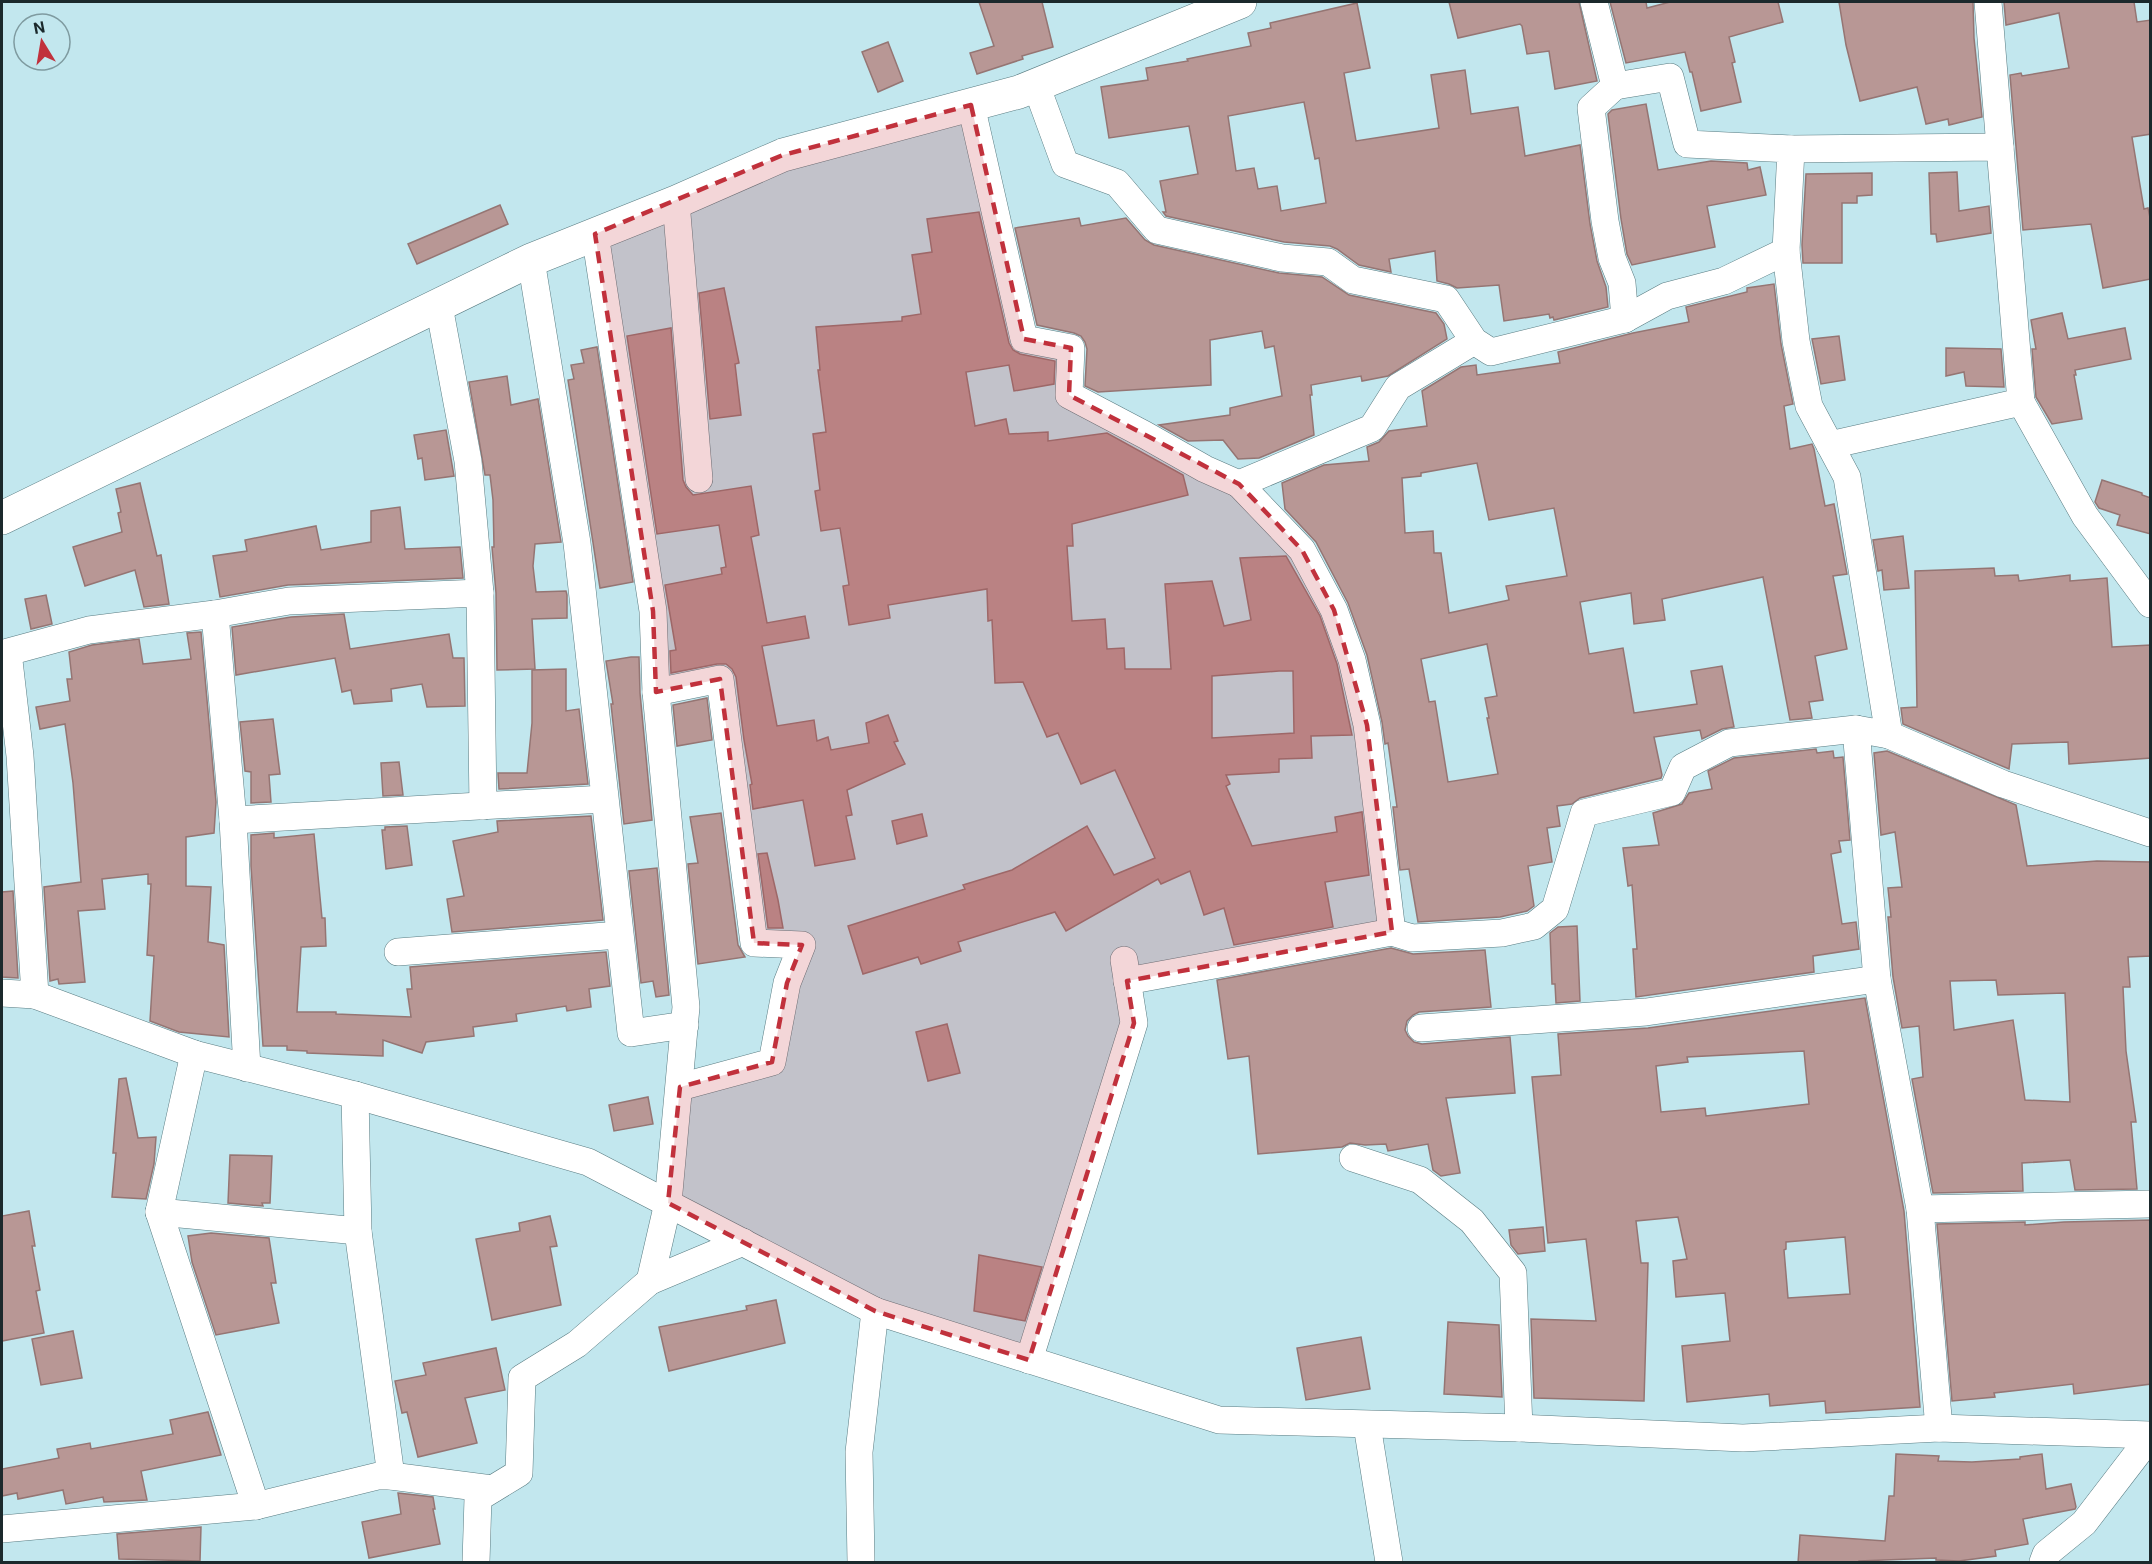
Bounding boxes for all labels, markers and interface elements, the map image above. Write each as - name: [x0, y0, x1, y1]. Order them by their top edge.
- north arrow: [12, 12, 72, 72]
- text: N: [32, 17, 47, 38]

